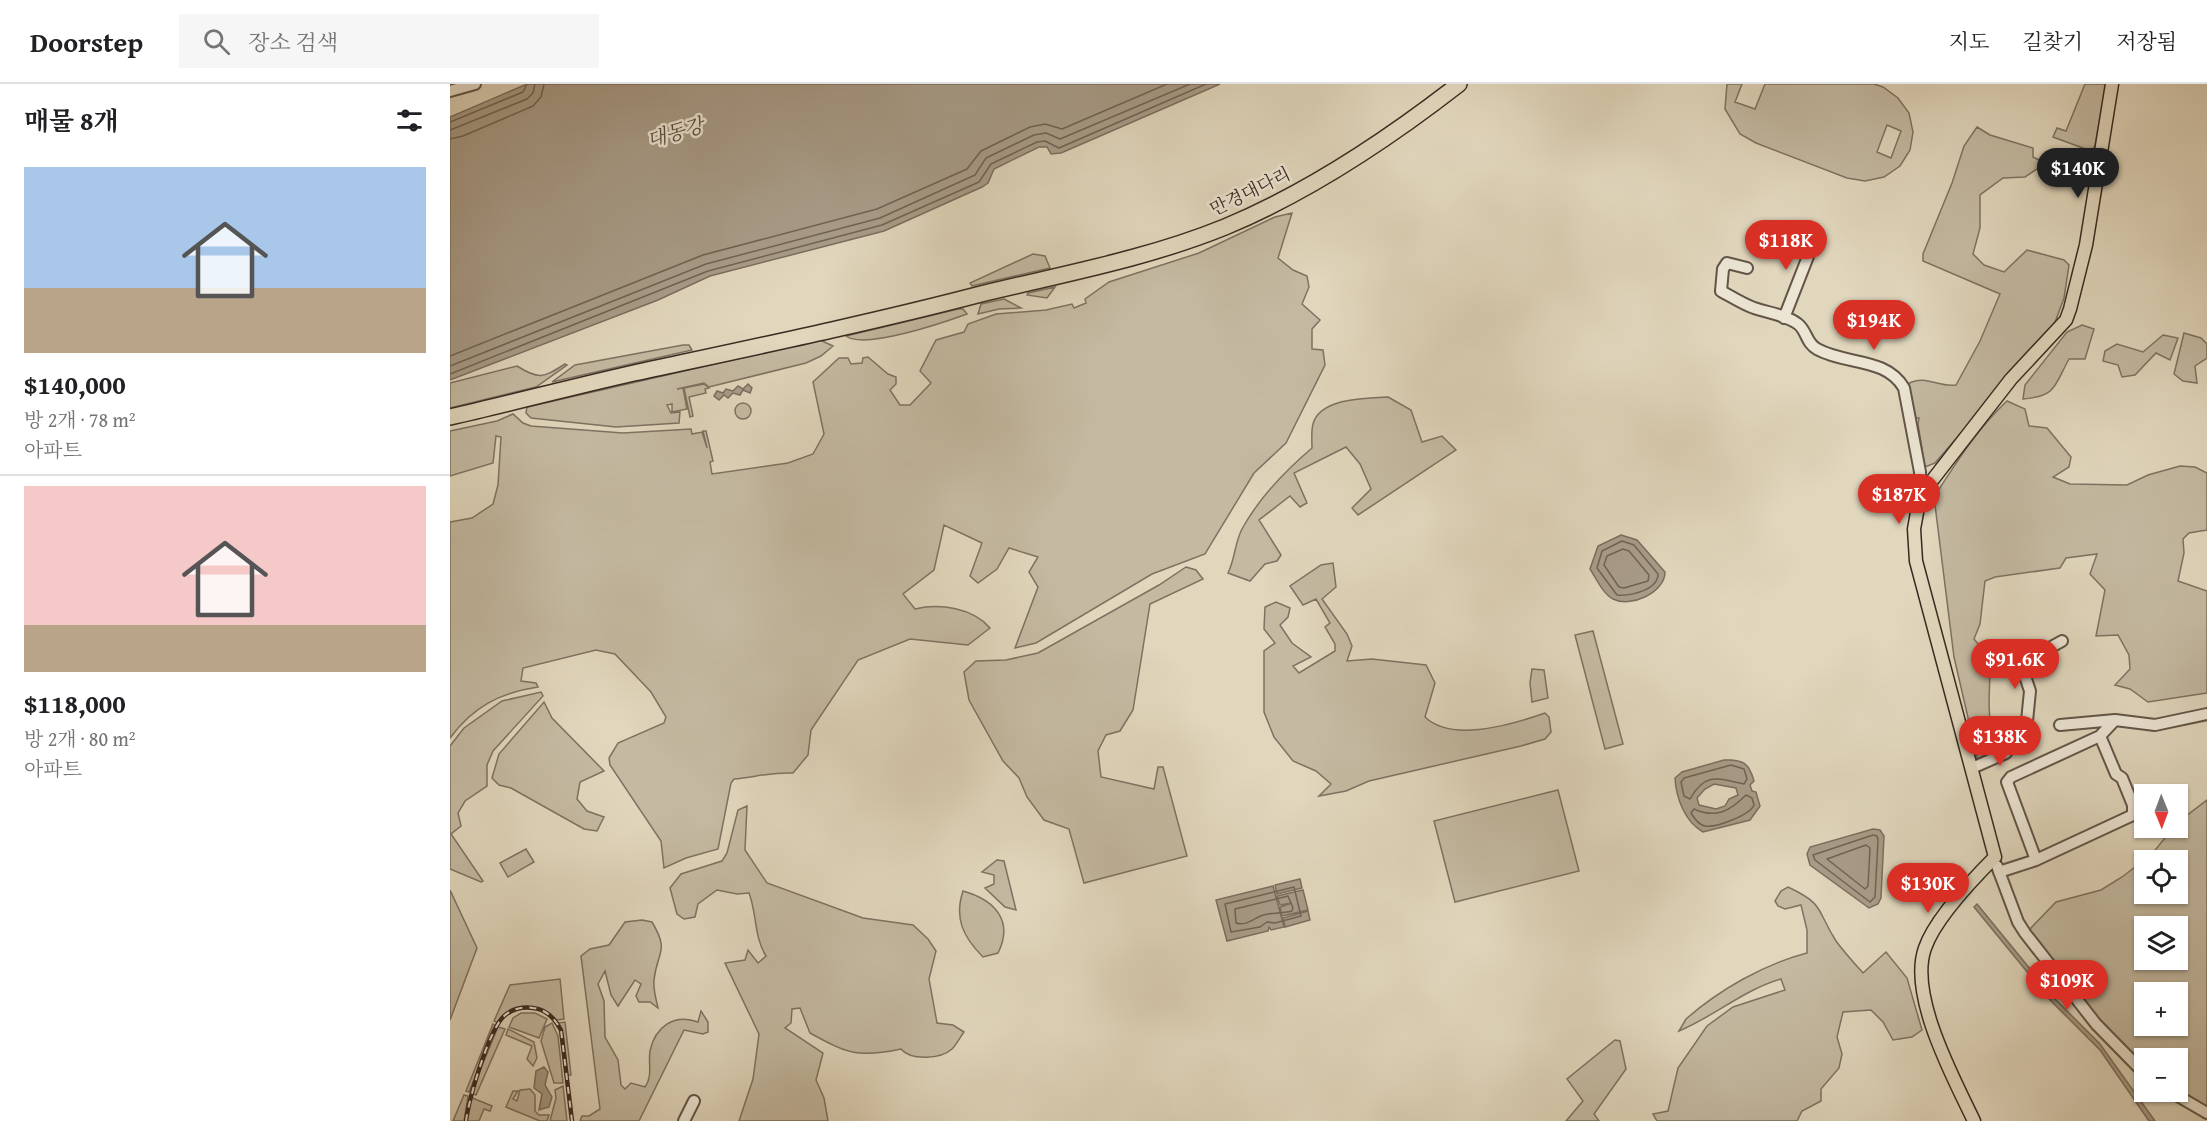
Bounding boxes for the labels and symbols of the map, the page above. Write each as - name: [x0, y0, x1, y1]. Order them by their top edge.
- water label: 대동강: [643, 109, 709, 154]
- pin: $140K: [2036, 148, 2120, 199]
- street label: 만경대다리: [1205, 160, 1295, 222]
- pin: $118K: [1744, 220, 1828, 271]
- pin: $194K: [1832, 300, 1916, 351]
- pin: $187K: [1857, 474, 1941, 525]
- pin: $91.6K: [1966, 639, 2064, 690]
- pin: $138K: [1958, 716, 2042, 767]
- north arrow: [2134, 784, 2188, 838]
- pin: $130K: [1886, 863, 1970, 914]
- pin: $109K: [2025, 960, 2109, 1011]

